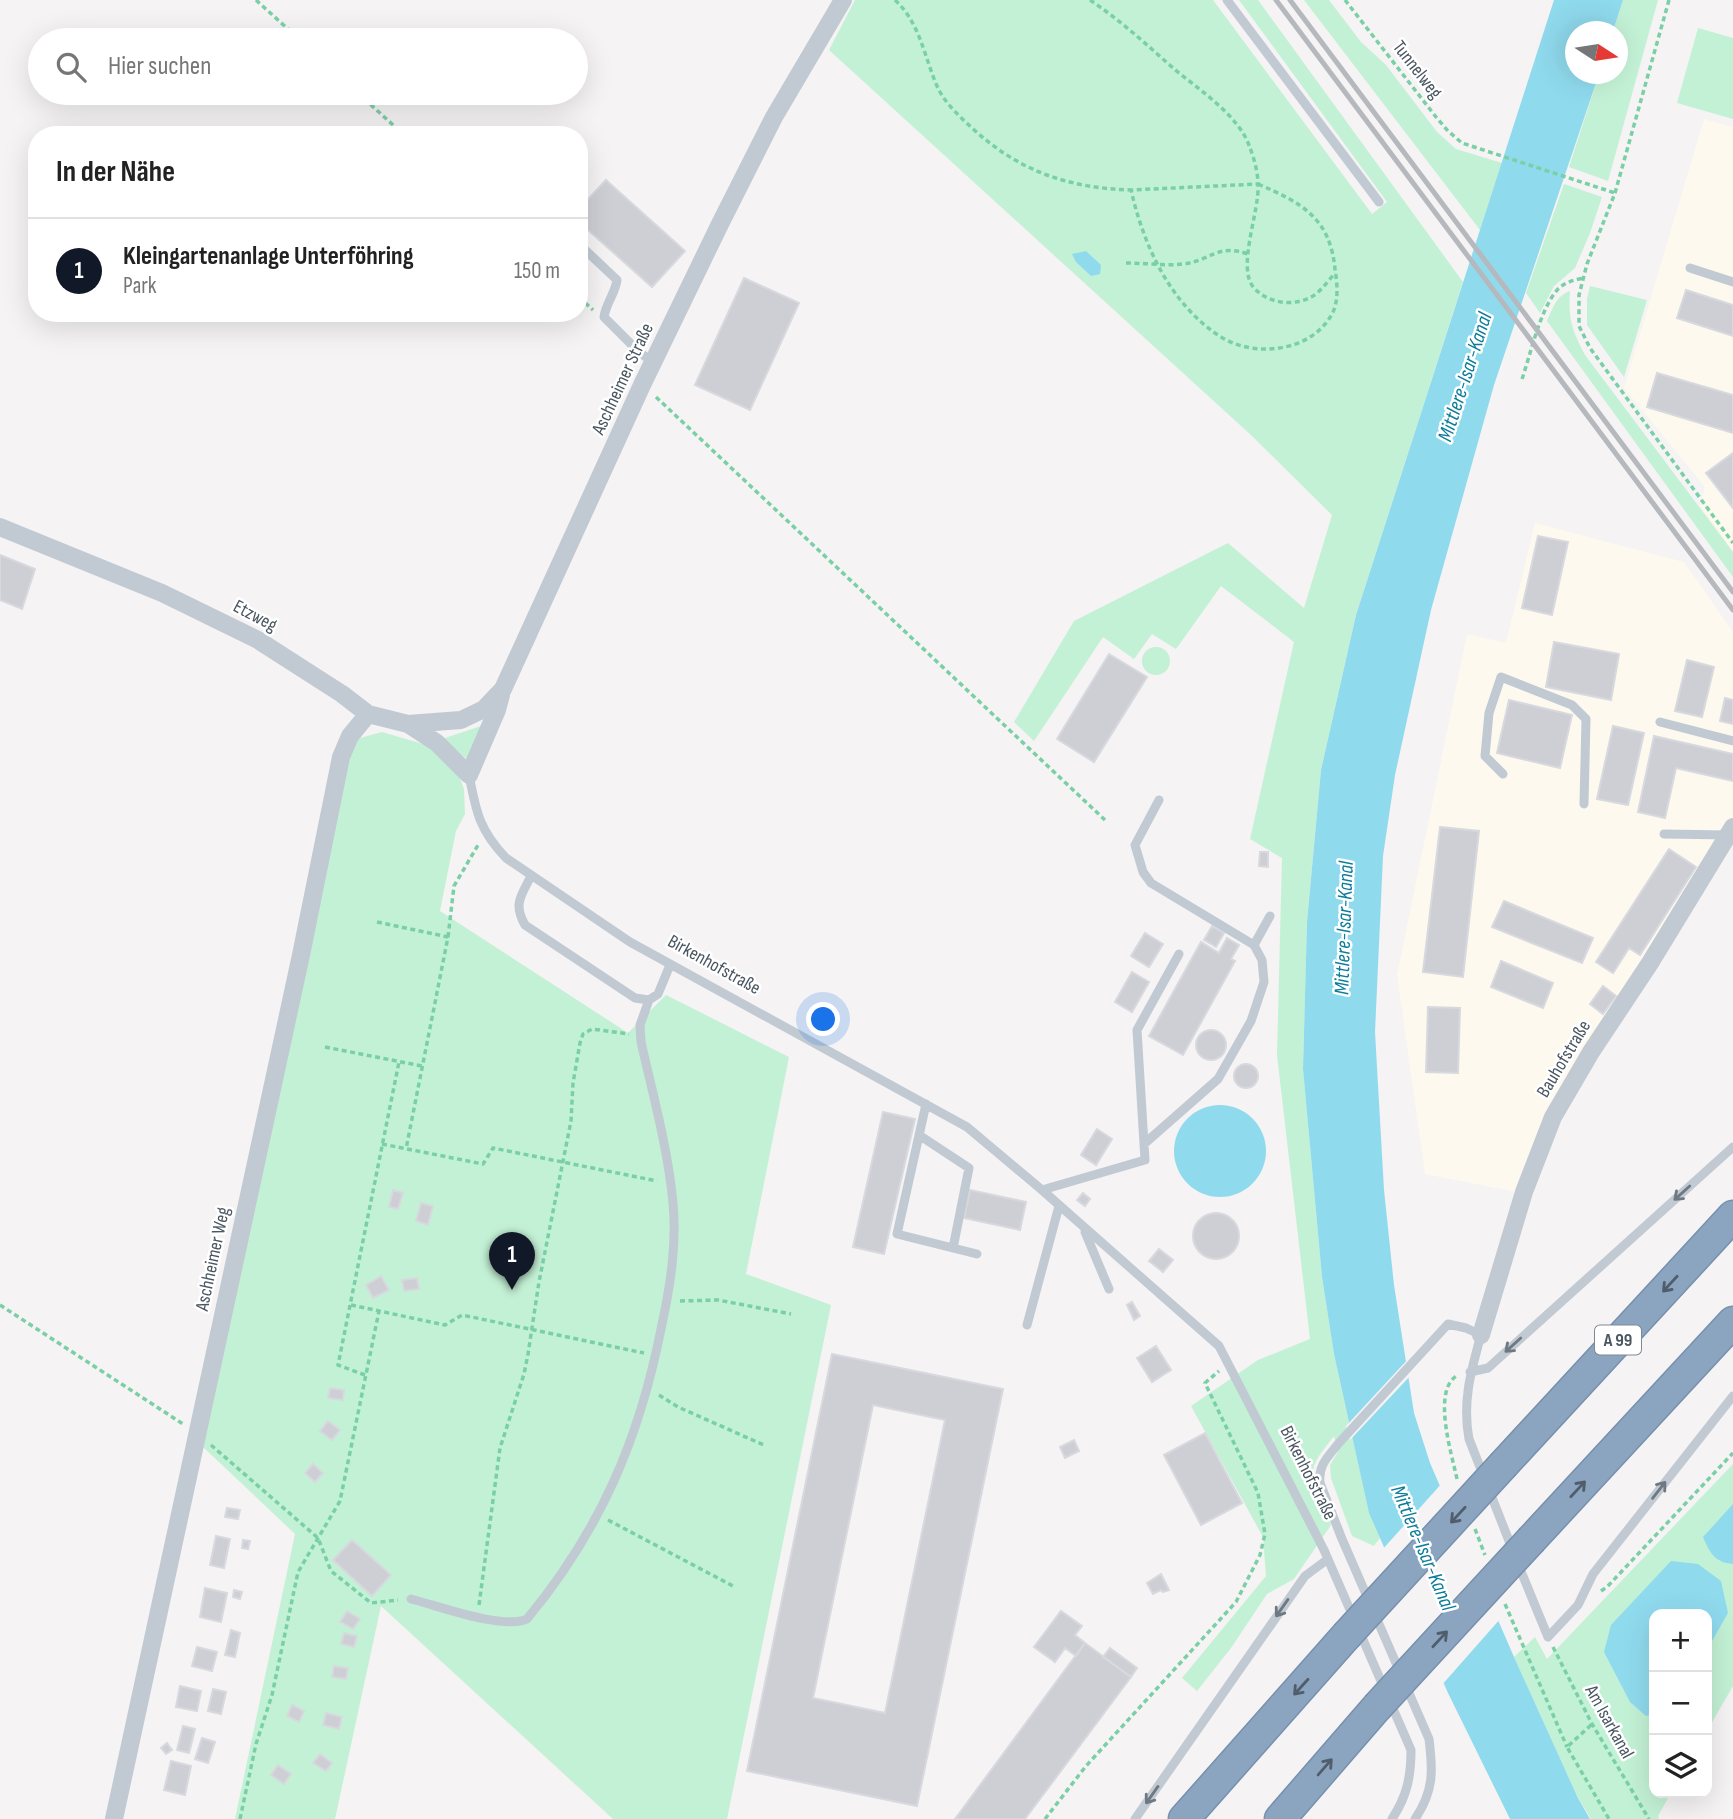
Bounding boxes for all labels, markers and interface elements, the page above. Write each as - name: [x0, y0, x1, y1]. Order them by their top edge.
- north arrow: [1565, 21, 1628, 84]
- search box: [28, 28, 588, 105]
- street label: Tunnelweg: [1387, 36, 1447, 104]
- icon: search: [52, 48, 90, 86]
- text: Hier suchen: [108, 51, 211, 82]
- text: In der Nähe: [56, 154, 175, 190]
- text: Kleingartenanlage Unterföhring: [123, 241, 414, 272]
- text: 1: [74, 257, 84, 285]
- text: 150 m: [514, 257, 560, 285]
- text: Park: [123, 272, 157, 300]
- water label: Mittlere-Isar-Kanal: [1432, 308, 1498, 445]
- street label: Aschheimer Straße: [587, 320, 659, 439]
- street label: Etzweg: [229, 595, 281, 637]
- water label: Mittlere-Isar-Kanal: [1329, 860, 1359, 995]
- street label: Birkenhofstraße: [664, 930, 764, 1000]
- your location: [806, 1002, 840, 1036]
- street label: Bauhofstraße: [1532, 1016, 1596, 1102]
- one-way arrow: [1673, 1185, 1691, 1201]
- street label: Aschheimer Weg: [191, 1205, 235, 1314]
- pin: 1: [489, 1232, 535, 1290]
- one-way arrow: [1662, 1275, 1678, 1293]
- road number: A 99: [1595, 1325, 1641, 1354]
- one-way arrow: [1504, 1337, 1522, 1353]
- street label: Birkenhofstraße: [1275, 1422, 1341, 1524]
- one-way arrow: [1570, 1480, 1586, 1498]
- one-way arrow: [1652, 1481, 1667, 1499]
- water label: Mittlere-Isar-Kanal: [1385, 1482, 1461, 1616]
- one-way arrow: [1449, 1506, 1466, 1523]
- one-way arrow: [1275, 1598, 1289, 1617]
- map controls: [1649, 1609, 1712, 1798]
- button: +: [1649, 1609, 1712, 1672]
- one-way arrow: [1431, 1631, 1448, 1648]
- button: −: [1649, 1672, 1712, 1735]
- one-way arrow: [1293, 1678, 1309, 1696]
- street label: Am Isarkanal: [1579, 1680, 1639, 1763]
- button: layers: [1649, 1735, 1712, 1798]
- one-way arrow: [1317, 1759, 1333, 1777]
- one-way arrow: [1145, 1785, 1159, 1804]

